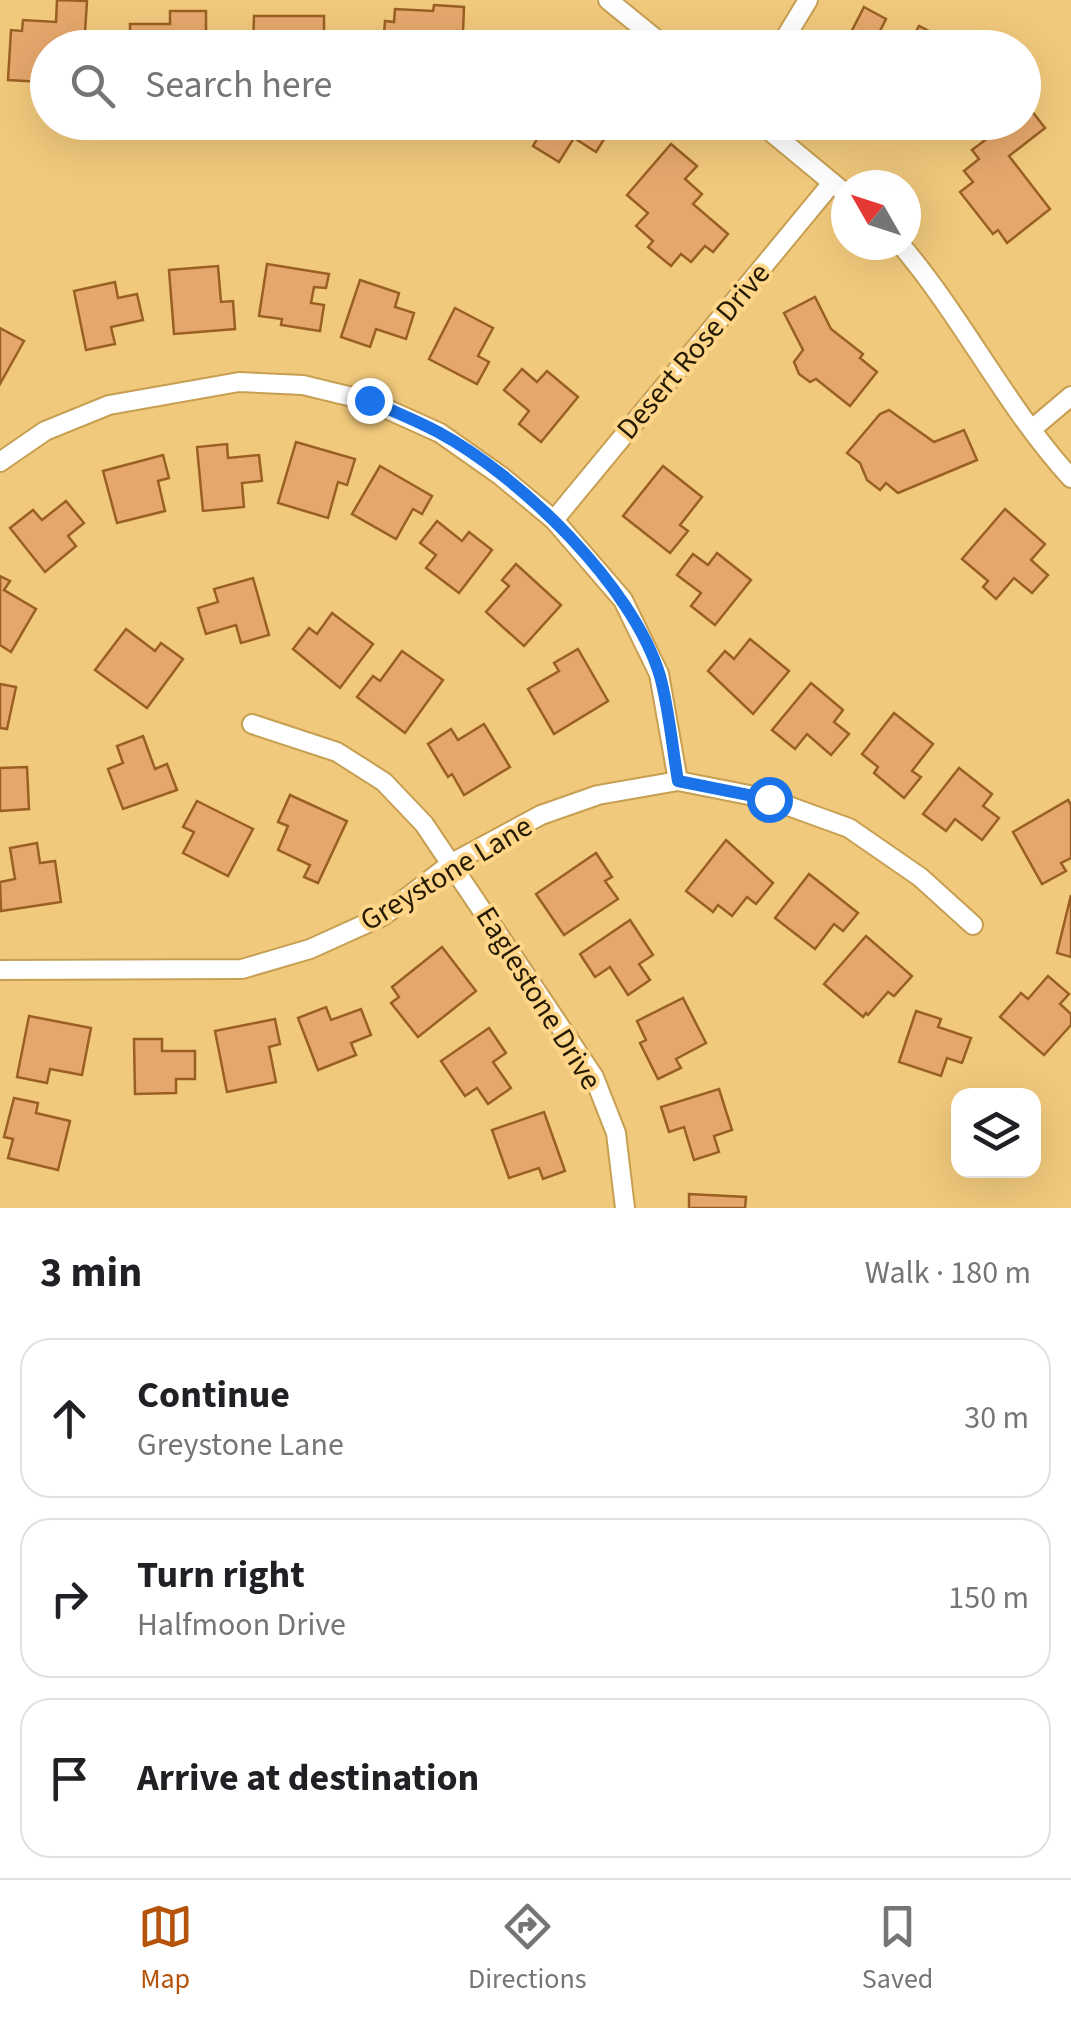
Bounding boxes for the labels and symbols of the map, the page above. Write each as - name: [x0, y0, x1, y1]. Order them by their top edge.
- north arrow: [831, 170, 921, 260]
- street label: Desert Rose Drive: [607, 254, 780, 449]
- route end: [347, 378, 393, 424]
- route start: [747, 777, 793, 823]
- street label: Greystone Lane: [352, 805, 540, 942]
- street label: Eaglestone Drive: [465, 898, 612, 1098]

